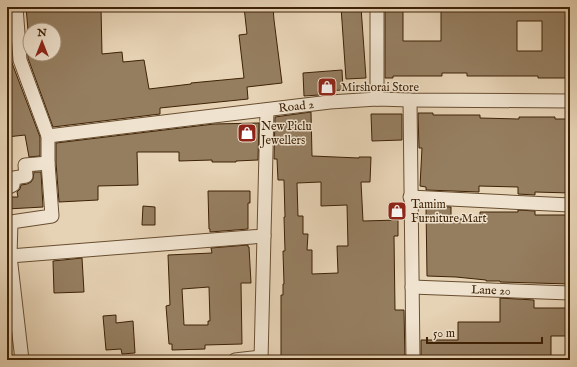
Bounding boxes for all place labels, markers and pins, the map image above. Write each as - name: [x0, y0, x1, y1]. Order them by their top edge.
- shop icon: Mirshorai Store: [316, 76, 338, 98]
- place label: Mirshorai Store: [341, 80, 419, 95]
- place label: New Piclu Jewellers: [259, 119, 312, 149]
- shop icon: New Piclu Jewellers: [236, 122, 258, 144]
- place label: Tamim Furniture Mart: [411, 197, 487, 226]
- shop icon: Tamim Furniture Mart: [386, 200, 408, 222]

